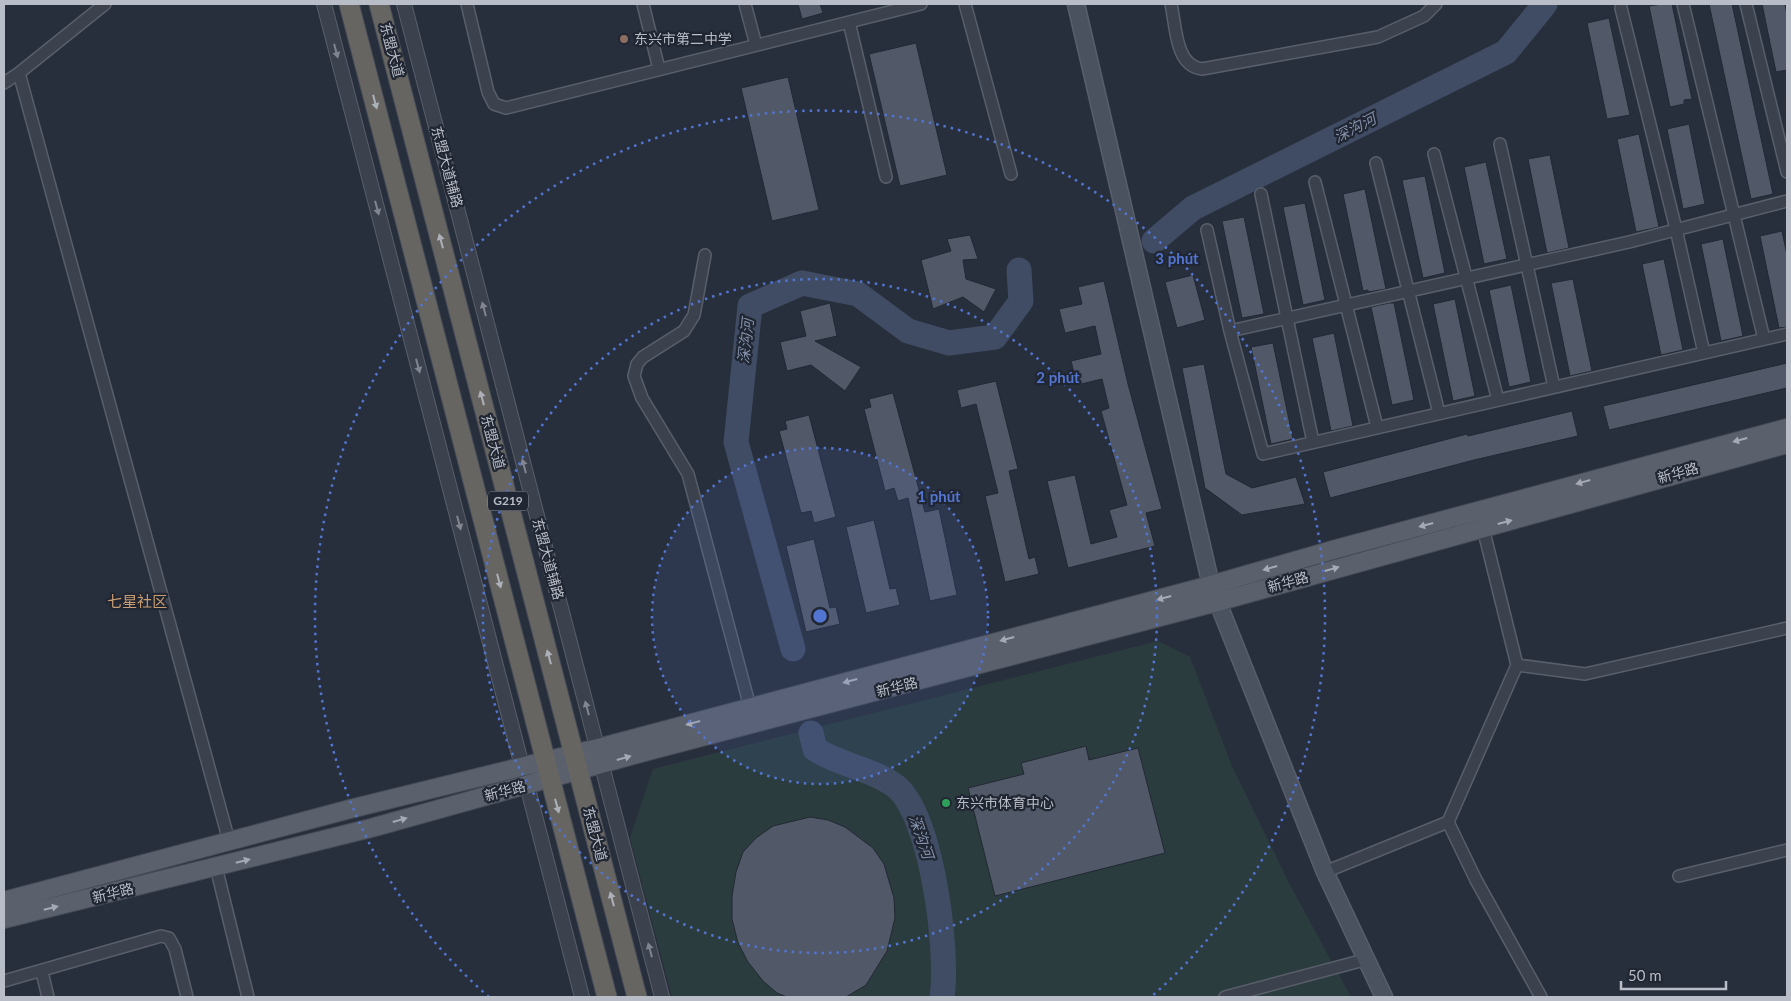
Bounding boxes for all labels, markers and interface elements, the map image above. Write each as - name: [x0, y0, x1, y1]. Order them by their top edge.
- street label: 东盟大道: [377, 21, 408, 79]
- place label: 东兴市第二中学: [634, 30, 732, 47]
- marker: 东兴市第二中学: [618, 33, 630, 45]
- one-way arrow: [333, 43, 341, 58]
- one-way arrow: [371, 94, 379, 109]
- water label: 深沟河: [1330, 108, 1381, 145]
- street label: 东盟大道辅路: [428, 124, 467, 210]
- one-way arrow: [374, 201, 382, 216]
- one-way arrow: [437, 234, 445, 249]
- text: 3 phút: [1155, 249, 1199, 267]
- one-way arrow: [479, 301, 487, 316]
- water label: 深沟河: [734, 315, 757, 364]
- one-way arrow: [414, 358, 422, 373]
- text: 2 phút: [1036, 368, 1080, 386]
- one-way arrow: [478, 391, 486, 406]
- street label: 东盟大道: [478, 413, 509, 471]
- one-way arrow: [1733, 436, 1748, 444]
- one-way arrow: [520, 459, 528, 474]
- street label: 新华路: [1655, 459, 1700, 486]
- one-way arrow: [1576, 479, 1591, 487]
- text: 1 phút: [917, 487, 961, 505]
- road number: G219: [488, 492, 528, 511]
- one-way arrow: [455, 515, 463, 530]
- street label: 东盟大道辅路: [529, 516, 568, 602]
- one-way arrow: [1498, 517, 1513, 525]
- one-way arrow: [1419, 521, 1434, 529]
- one-way arrow: [1262, 565, 1277, 573]
- one-way arrow: [1324, 565, 1339, 573]
- street label: 新华路: [1265, 568, 1310, 595]
- one-way arrow: [495, 573, 503, 588]
- district label: 七星社区: [107, 592, 167, 610]
- one-way arrow: [1156, 594, 1171, 602]
- centre of rings: [811, 607, 829, 625]
- one-way arrow: [999, 636, 1014, 644]
- one-way arrow: [545, 650, 553, 665]
- street label: 新华路: [874, 673, 919, 700]
- one-way arrow: [842, 677, 857, 685]
- one-way arrow: [583, 701, 591, 716]
- one-way arrow: [685, 719, 700, 727]
- one-way arrow: [617, 754, 632, 762]
- street label: 新华路: [482, 777, 527, 804]
- place label: 东兴市体育中心: [956, 794, 1054, 811]
- marker: 东兴市体育中心: [940, 797, 952, 809]
- one-way arrow: [554, 798, 562, 813]
- street label: 东盟大道: [580, 805, 611, 863]
- water label: 深沟河: [906, 812, 939, 864]
- one-way arrow: [393, 816, 408, 824]
- one-way arrow: [235, 857, 250, 865]
- street label: 新华路: [90, 879, 135, 906]
- one-way arrow: [608, 892, 616, 907]
- one-way arrow: [44, 904, 59, 912]
- one-way arrow: [646, 943, 654, 958]
- scale bar: [1621, 958, 1726, 990]
- text: 50 m: [1628, 966, 1662, 984]

